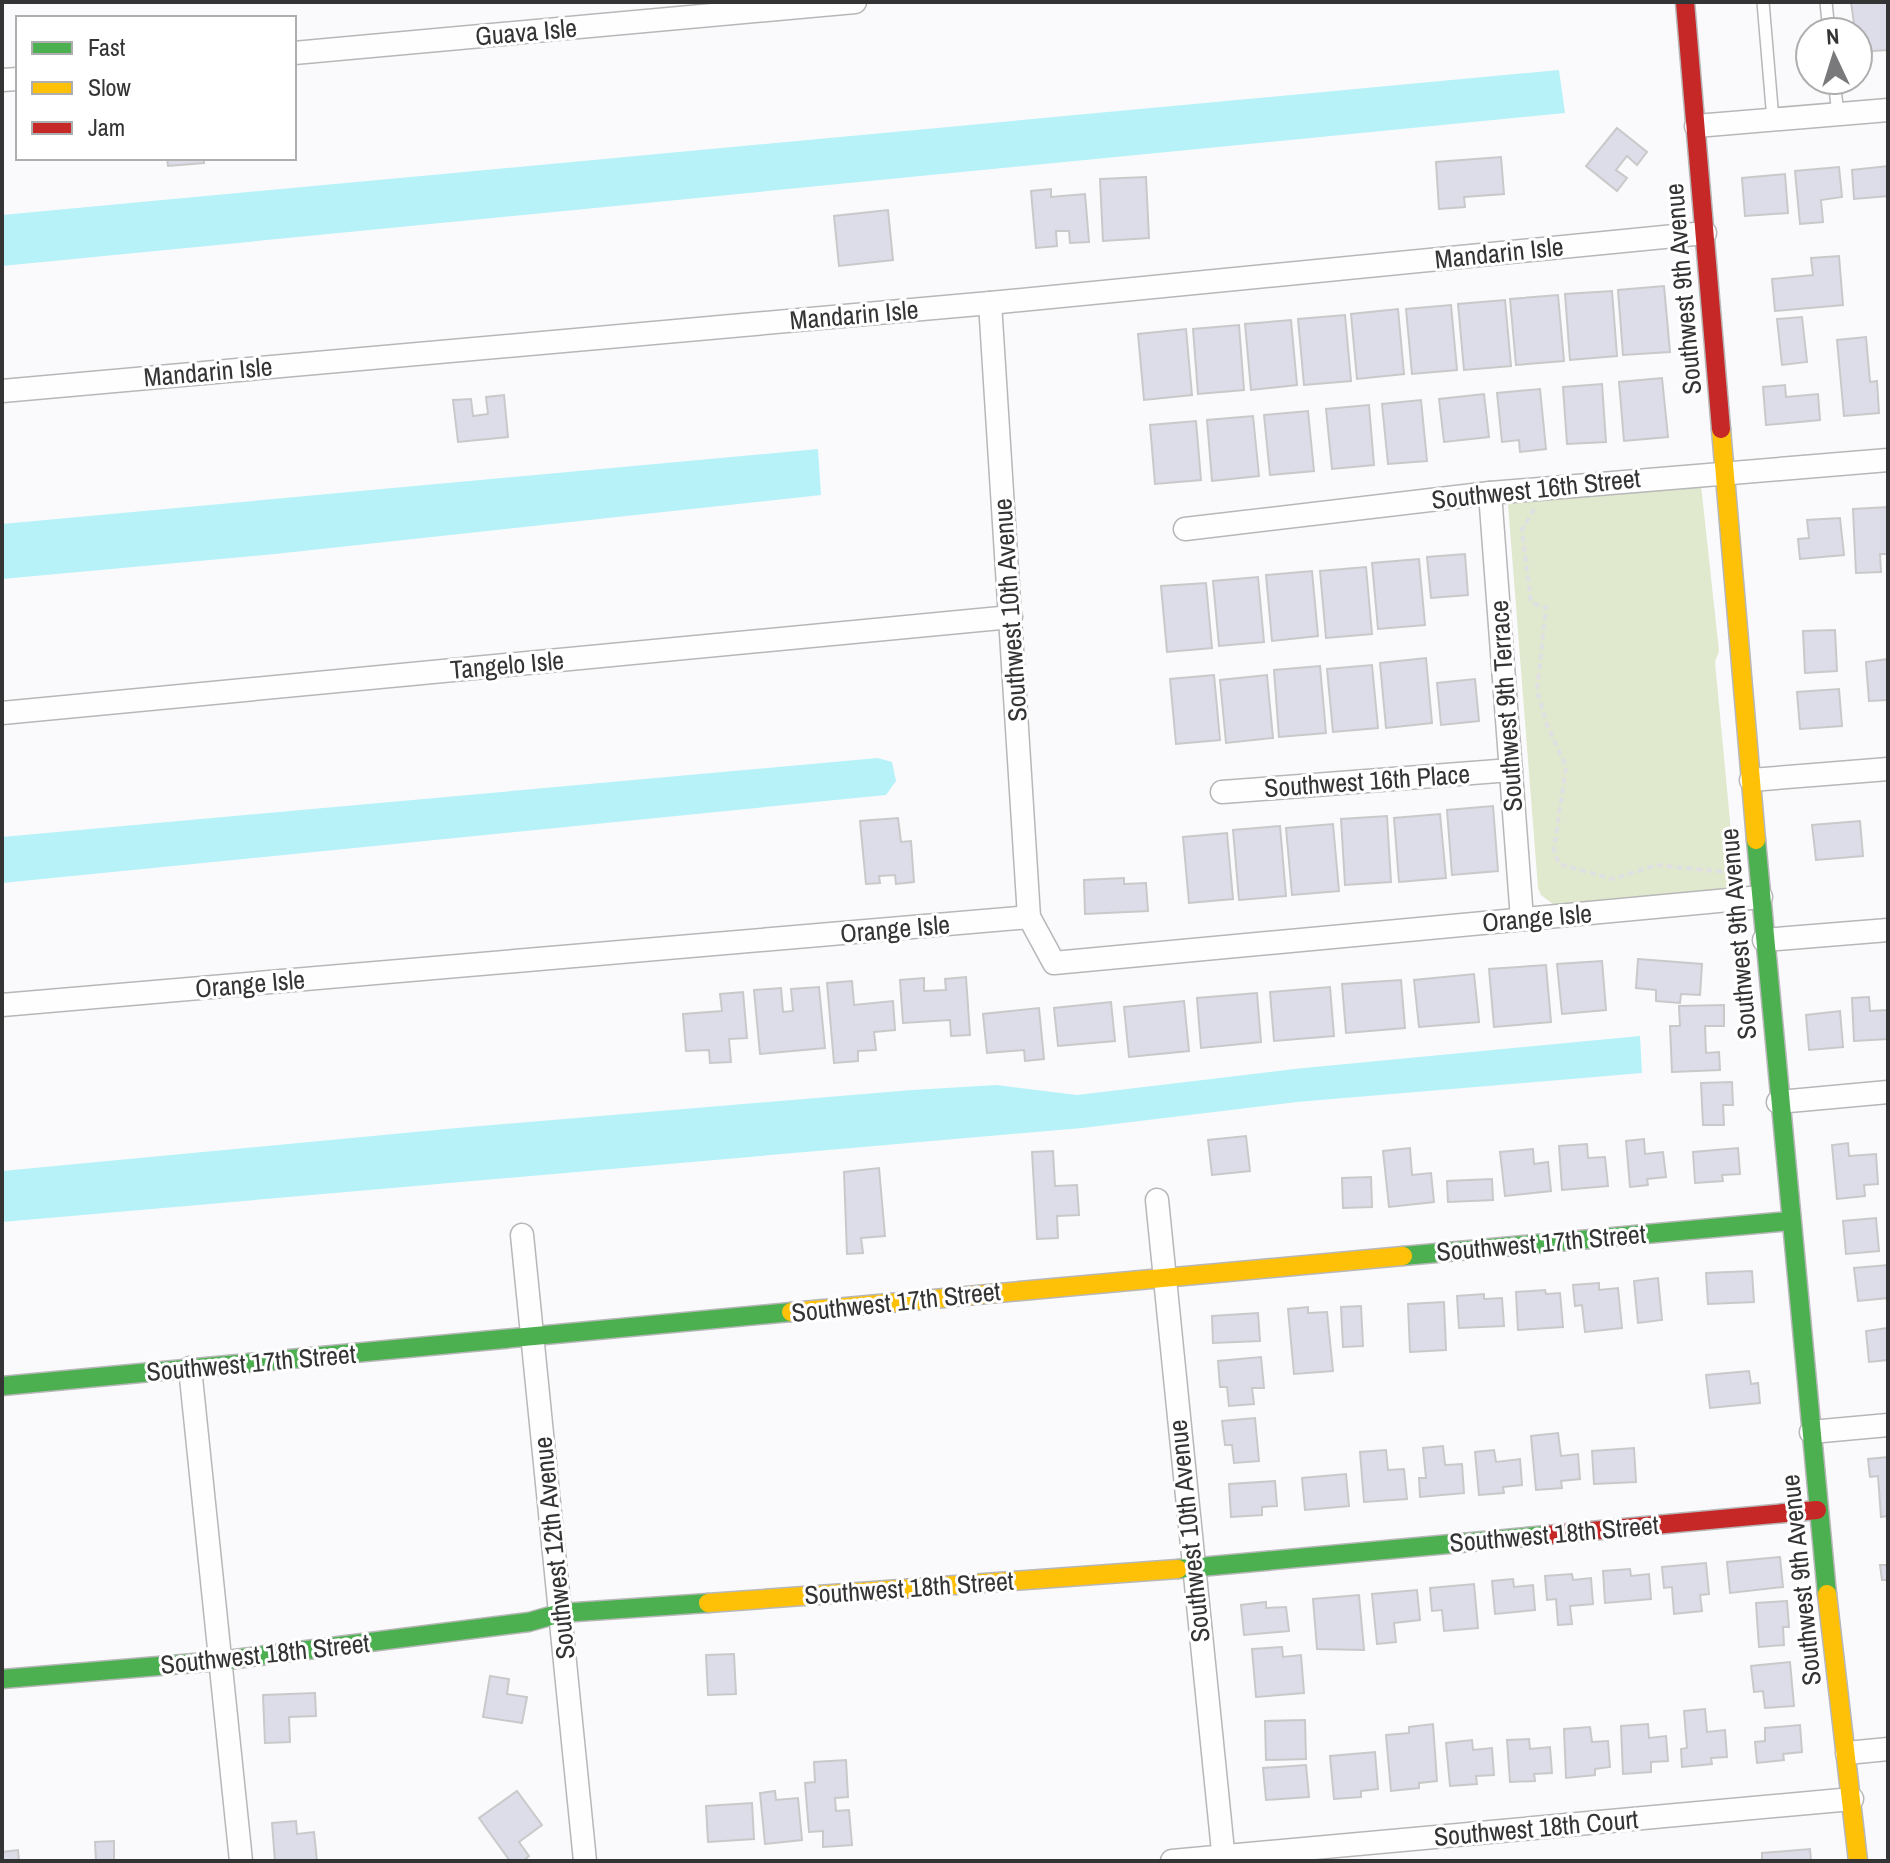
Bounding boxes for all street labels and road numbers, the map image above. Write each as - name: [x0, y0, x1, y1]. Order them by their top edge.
- street label: Guava Isle: [474, 10, 578, 53]
- street label: Southwest 9th Avenue: [1656, 182, 1709, 396]
- street label: Mandarin Isle: [1433, 228, 1565, 277]
- street label: Mandarin Isle: [788, 291, 920, 338]
- street label: Mandarin Isle: [142, 348, 274, 395]
- street label: Southwest 16th Street: [1430, 460, 1642, 517]
- street label: Southwest 10th Avenue: [984, 497, 1035, 723]
- street label: Southwest 9th Terrace: [1481, 599, 1530, 813]
- street label: Tangelo Isle: [449, 642, 565, 687]
- street label: Southwest 16th Place: [1263, 756, 1471, 805]
- street label: Southwest 9th Avenue: [1711, 827, 1764, 1041]
- street label: Orange Isle: [1481, 895, 1593, 940]
- street label: Orange Isle: [839, 906, 951, 951]
- street label: Orange Isle: [194, 961, 306, 1006]
- street label: Southwest 17th Street: [1435, 1216, 1647, 1269]
- street label: Southwest 17th Street: [790, 1273, 1002, 1330]
- street label: Southwest 17th Street: [145, 1336, 357, 1389]
- street label: Southwest 10th Avenue: [1159, 1418, 1218, 1644]
- street label: Southwest 12th Avenue: [524, 1435, 583, 1661]
- street label: Southwest 9th Avenue: [1772, 1473, 1829, 1687]
- street label: Southwest 18th Street: [1448, 1507, 1660, 1560]
- street label: Southwest 18th Street: [803, 1563, 1015, 1612]
- street label: Southwest 18th Street: [159, 1625, 371, 1682]
- street label: Southwest 18th Court: [1432, 1801, 1640, 1854]

